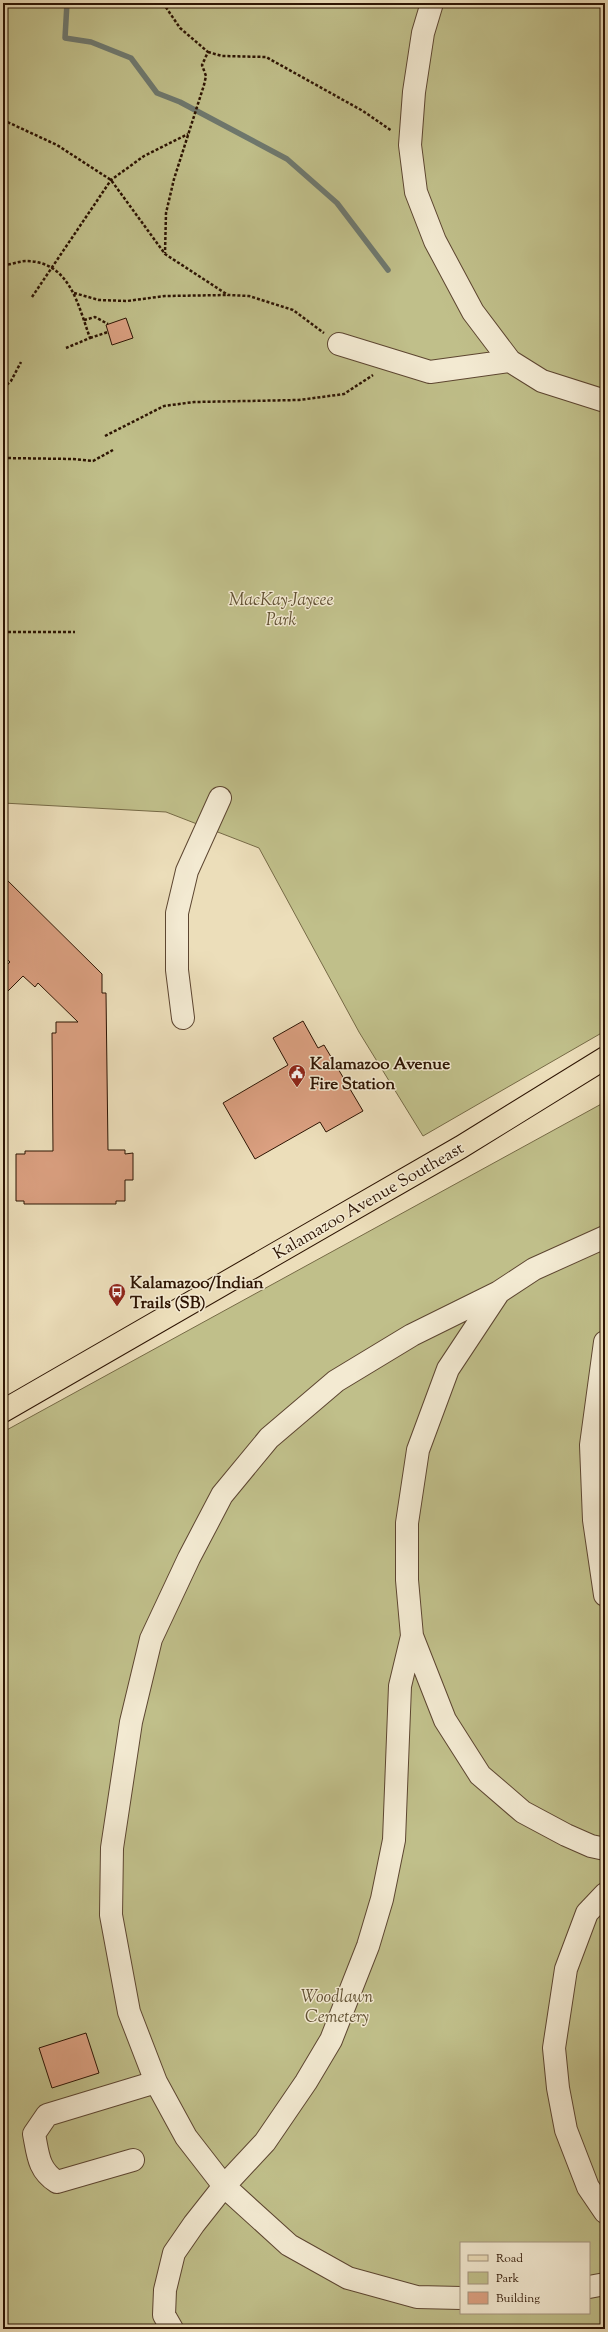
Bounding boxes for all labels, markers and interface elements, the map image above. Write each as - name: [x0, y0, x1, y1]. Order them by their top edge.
- park label: MacKay-Jaycee Park: [229, 589, 333, 633]
- place label: Kalamazoo Avenue Fire Station: [310, 1053, 450, 1097]
- public building icon: Kalamazoo Avenue Fire Station: [287, 1063, 307, 1088]
- street label: Kalamazoo Avenue Southeast: [269, 1137, 469, 1266]
- place label: Kalamazoo/Indian Trails (SB): [130, 1272, 265, 1316]
- bus stop icon: Kalamazoo/Indian Trails (SB): [107, 1282, 127, 1307]
- park label: Woodlawn Cemetery: [301, 1986, 373, 2030]
- legend: [460, 2242, 590, 2314]
- text: Road: [496, 2250, 523, 2268]
- text: Park: [496, 2270, 519, 2288]
- text: Building: [496, 2290, 540, 2308]

